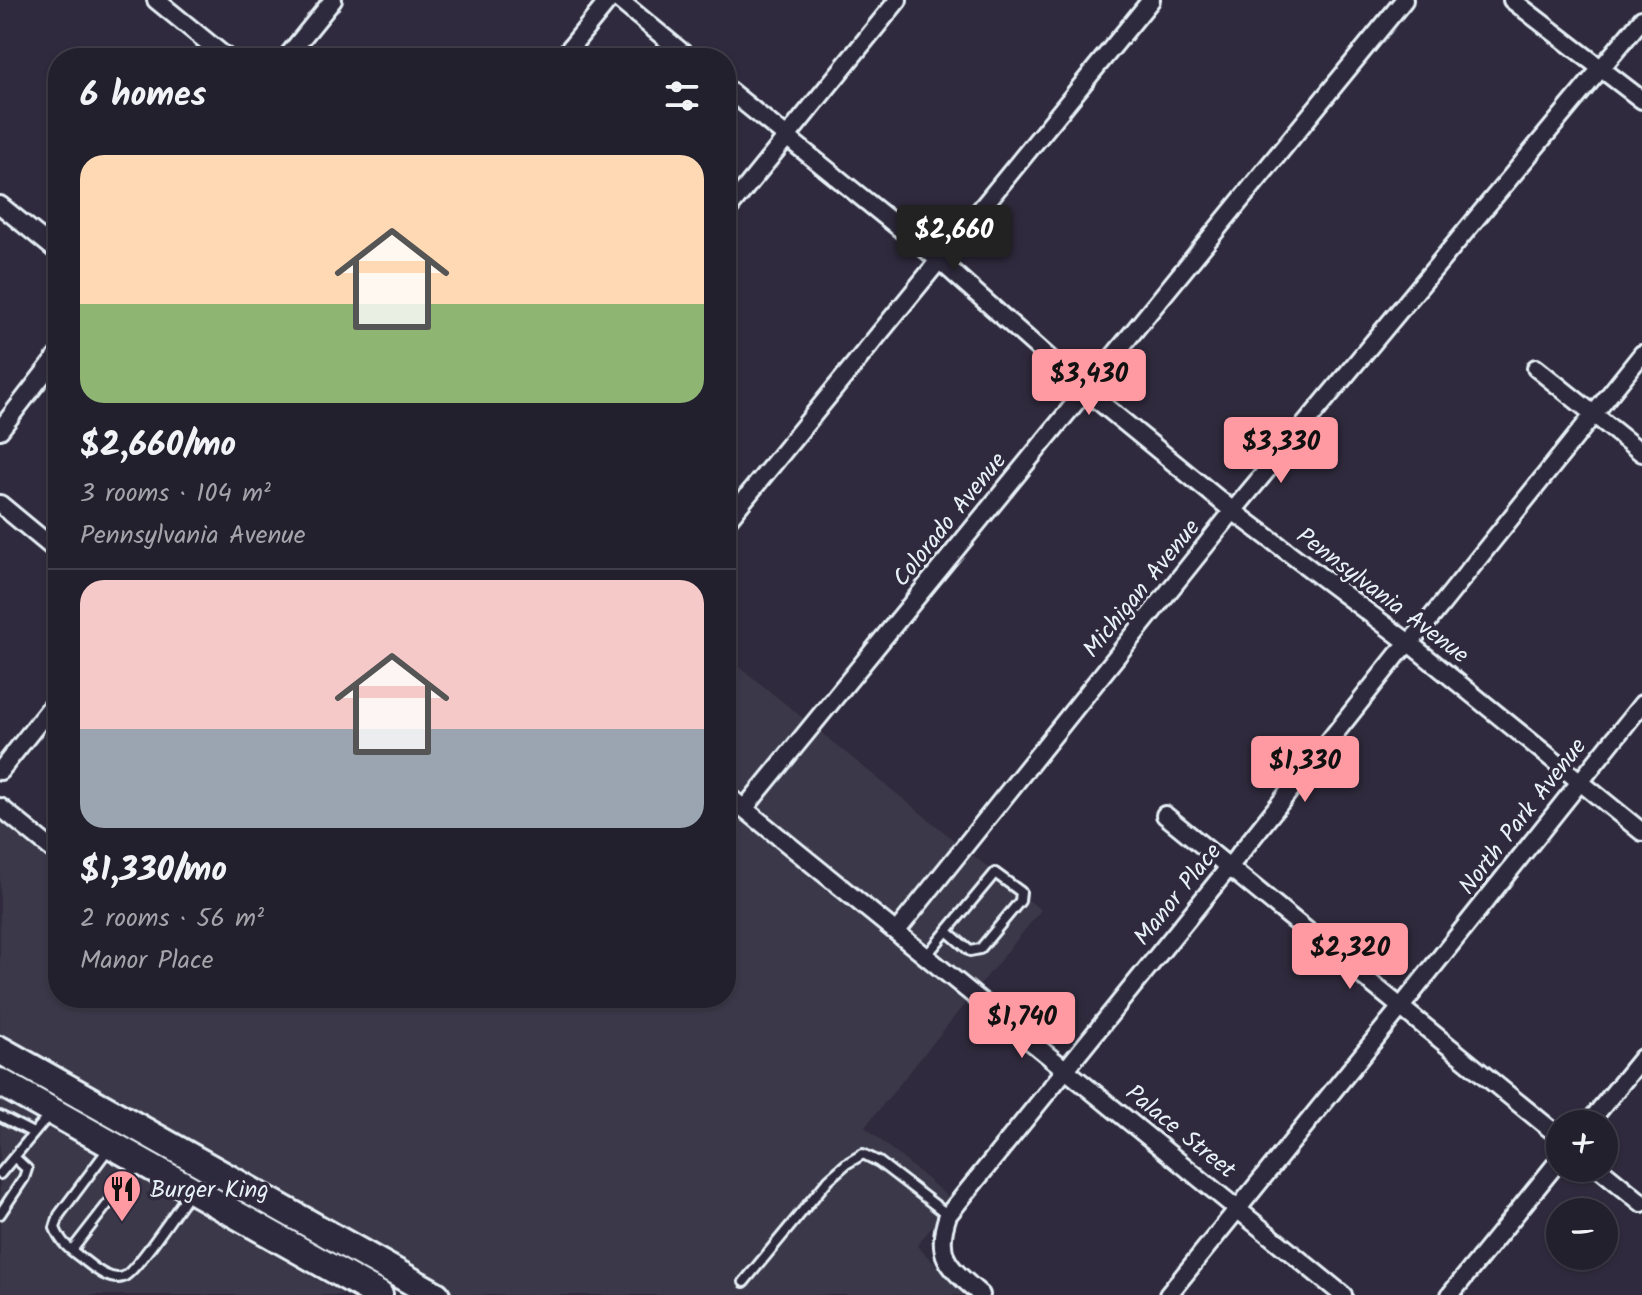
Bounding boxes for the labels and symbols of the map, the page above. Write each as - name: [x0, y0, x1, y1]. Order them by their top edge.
- pin: $2,660: [889, 205, 1019, 273]
- pin: $3,430: [1024, 349, 1154, 417]
- pin: $3,330: [1216, 417, 1346, 485]
- street label: Colorado Avenue: [883, 444, 1017, 596]
- street label: Michigan Avenue: [1074, 511, 1211, 667]
- street label: Pennsylvania Avenue: [1287, 518, 1477, 675]
- street label: North Park Avenue: [1449, 730, 1597, 904]
- pin: $1,330: [1240, 736, 1370, 804]
- street label: Manor Place: [1124, 835, 1232, 955]
- pin: $2,320: [1285, 923, 1415, 991]
- pin: $1,740: [957, 992, 1087, 1060]
- street label: Palace Street: [1116, 1075, 1245, 1190]
- restaurant icon: Burger King: [101, 1168, 143, 1223]
- place label: Burger King: [150, 1171, 269, 1210]

